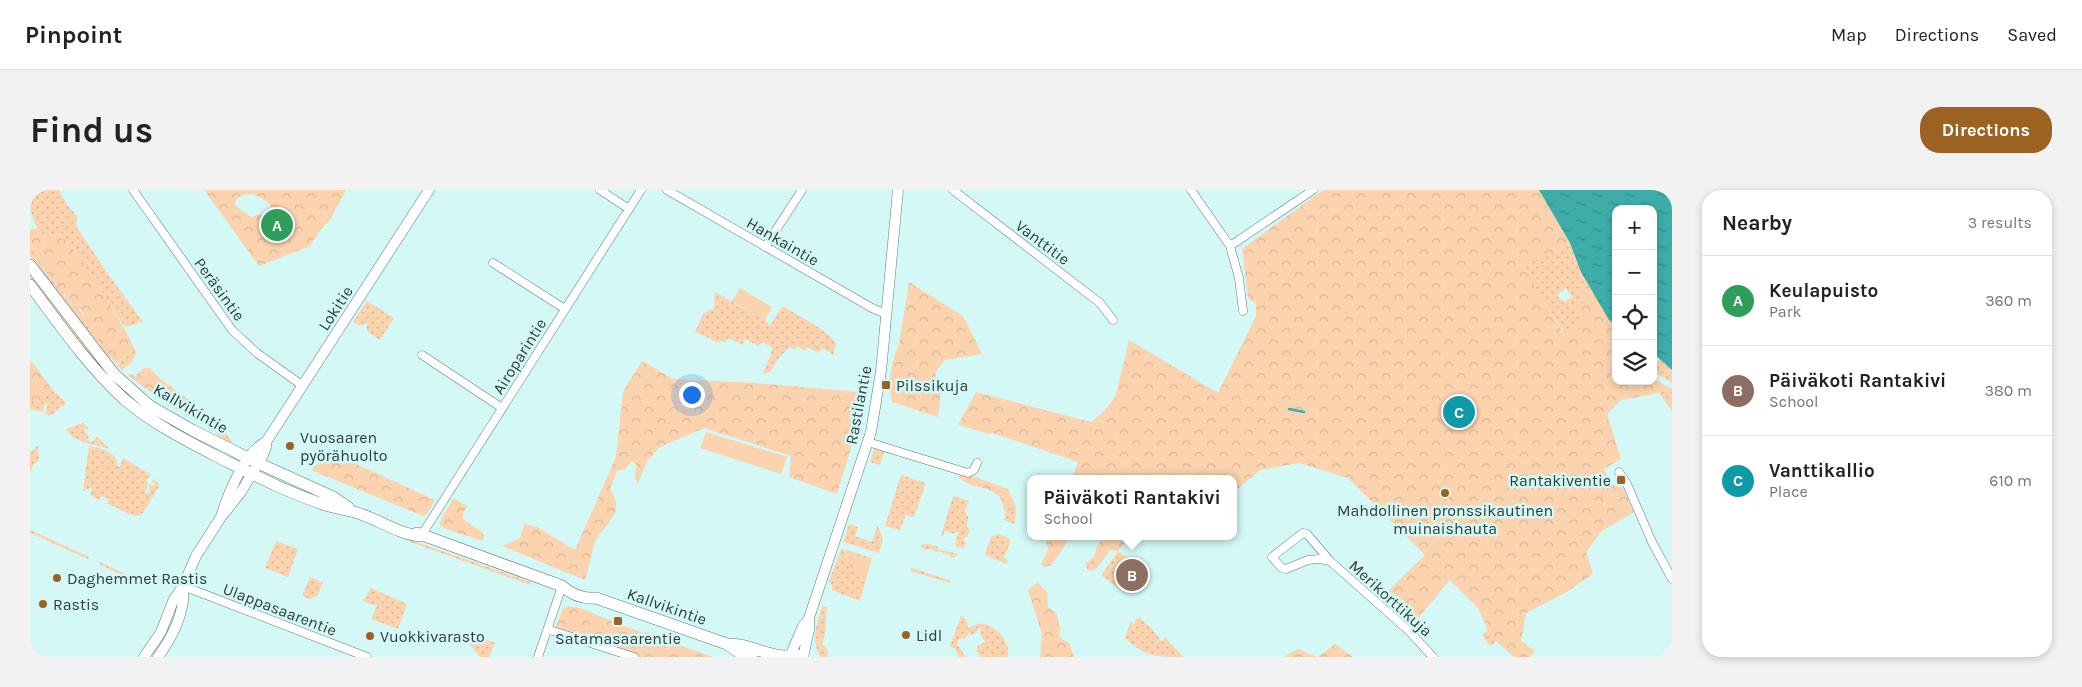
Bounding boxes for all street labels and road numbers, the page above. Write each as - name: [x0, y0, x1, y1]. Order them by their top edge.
- street label: Hankaintie: [743, 213, 822, 270]
- street label: Vanttitie: [1012, 216, 1073, 269]
- street label: Peräsintie: [190, 254, 249, 325]
- street label: Lokitie: [314, 283, 357, 334]
- street label: Airoparintie: [489, 315, 550, 398]
- street label: Rastilantie: [842, 364, 875, 446]
- street label: Kallvikintie: [150, 380, 231, 437]
- street label: Merikorttikuja: [1345, 556, 1436, 641]
- street label: Ulappasaarentie: [220, 579, 339, 640]
- street label: Kallvikintie: [625, 584, 709, 629]

